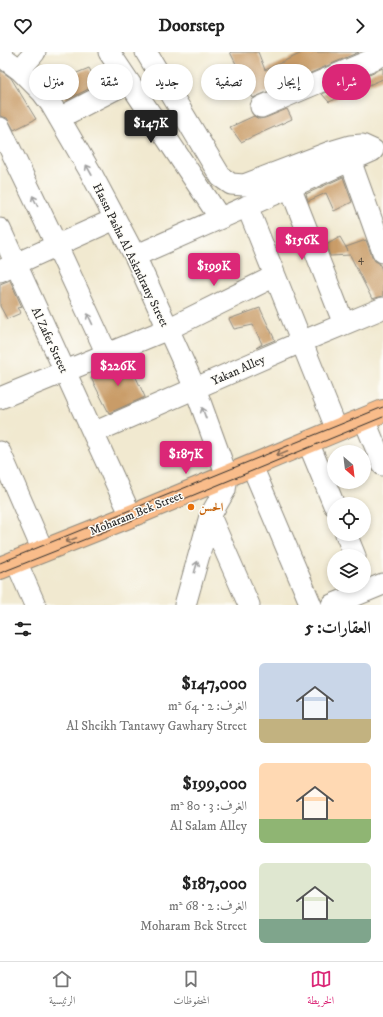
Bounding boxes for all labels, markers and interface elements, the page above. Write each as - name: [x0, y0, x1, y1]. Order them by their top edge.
- icon: heart: [12, 15, 34, 37]
- text: Doorstep: [159, 15, 224, 37]
- icon: forward: [349, 15, 371, 37]
- chip: منزل: [29, 64, 79, 100]
- chip: شقة: [87, 64, 133, 100]
- chip: جديد: [141, 64, 193, 100]
- chip: تصفية: [201, 64, 256, 100]
- chip: إيجار: [264, 64, 314, 100]
- chip: شراء: [322, 64, 371, 100]
- pin: $147K: [123, 110, 179, 144]
- text: $147K: [134, 115, 168, 131]
- one-way arrow: [84, 164, 92, 176]
- street label: Hassn Pasha Al Askndrany Street: [89, 181, 172, 330]
- one-way arrow: [31, 195, 38, 207]
- pin: $156K: [274, 227, 330, 261]
- text: $156K: [285, 232, 319, 248]
- pin: $199K: [186, 253, 242, 287]
- house number: 4: [358, 253, 364, 265]
- text: $199K: [197, 258, 231, 274]
- street label: Al Zafer Street: [28, 305, 71, 376]
- one-way arrow: [86, 313, 93, 325]
- street label: Yakan Alley: [209, 352, 268, 389]
- pin: $226K: [90, 353, 146, 387]
- text: $226K: [100, 358, 136, 374]
- one-way arrow: [200, 407, 207, 420]
- pin: $187K: [158, 441, 214, 475]
- north arrow: [327, 445, 371, 489]
- map controls: [327, 445, 371, 593]
- text: $187K: [169, 446, 203, 462]
- one-way arrow: [277, 450, 289, 457]
- street label: Moharam Bek Street: [88, 488, 185, 539]
- button: locate: [327, 497, 371, 541]
- place label: الحسن: [199, 500, 224, 515]
- marker: الحسن: [186, 502, 196, 512]
- one-way arrow: [66, 537, 78, 544]
- button: layers: [327, 549, 371, 593]
- one-way arrow: [193, 561, 200, 574]
- text: العقارات: 5: [305, 617, 371, 639]
- icon: filters: [12, 618, 34, 640]
- text: $147,000: [181, 673, 247, 695]
- icon: home: [291, 679, 339, 727]
- text: الغرف: 2 · 64 m²: [168, 698, 247, 714]
- text: Al Sheikh Tantawy Gawhary Street: [66, 718, 247, 734]
- text: $199,000: [183, 773, 247, 795]
- icon: home: [291, 779, 339, 827]
- text: الغرف: 3 · 80 m²: [170, 798, 247, 814]
- text: Al Salam Alley: [170, 818, 247, 834]
- text: $187,000: [182, 873, 247, 895]
- icon: home: [291, 879, 339, 927]
- text: الغرف: 2 · 68 m²: [169, 898, 247, 914]
- text: Moharam Bek Street: [140, 918, 247, 934]
- tab: الرئيسية: [49, 968, 75, 1011]
- tab: المحفوظات: [173, 968, 209, 1011]
- tab: الخريطة: [307, 968, 334, 1011]

